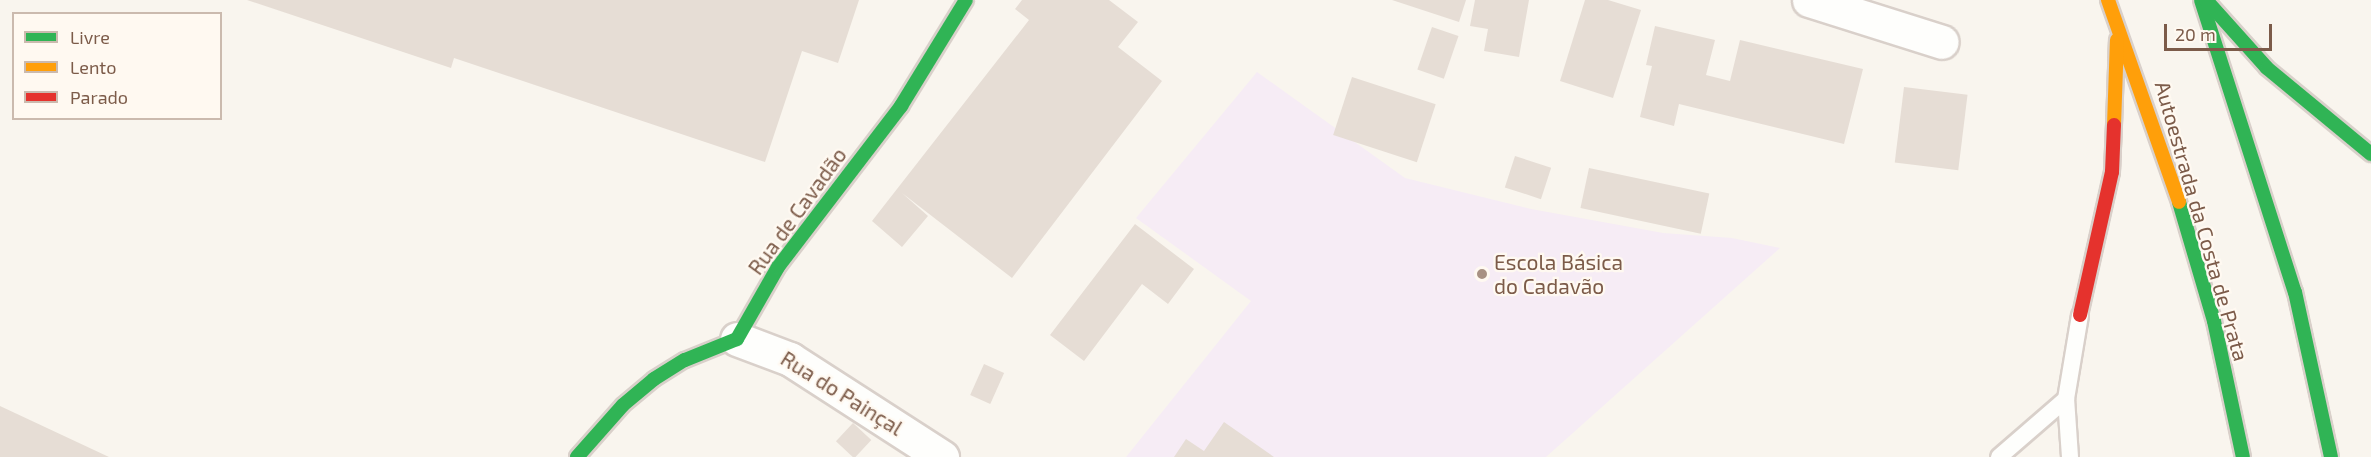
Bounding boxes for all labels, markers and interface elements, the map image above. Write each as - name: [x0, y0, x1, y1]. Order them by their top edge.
- legend: [12, 12, 222, 120]
- scale bar: [2167, 12, 2275, 50]
- text: 20 m: [2175, 23, 2216, 45]
- text: Livre: [70, 26, 110, 48]
- text: Lento: [70, 56, 116, 78]
- street label: Autoestrada da Costa de Prata: [2150, 78, 2254, 364]
- text: Parado: [70, 86, 128, 108]
- street label: Rua de Cavadão: [743, 143, 851, 279]
- place label: Escola Básica do Cadavão: [1494, 249, 1623, 299]
- marker: Escola Básica do Cadavão: [1475, 267, 1489, 281]
- street label: Rua do Painçal: [776, 345, 908, 441]

